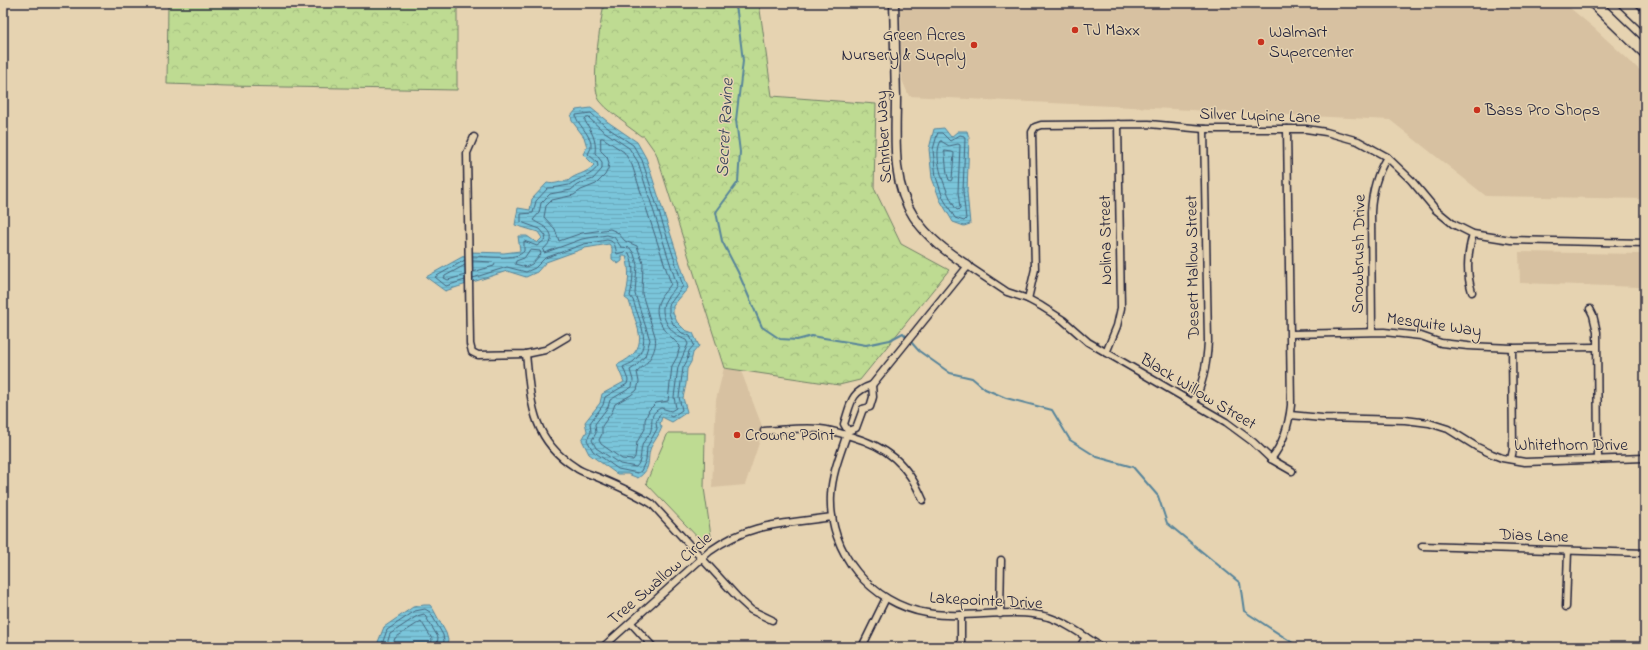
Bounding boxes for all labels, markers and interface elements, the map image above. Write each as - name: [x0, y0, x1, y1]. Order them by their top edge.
- place label: TJ Maxx: [1083, 18, 1140, 43]
- place label: Walmart Supercenter: [1269, 20, 1355, 65]
- place label: Green Acres Nursery & Supply: [841, 23, 966, 69]
- marker: TJ Maxx: [1070, 25, 1080, 35]
- marker: Walmart Supercenter: [1256, 37, 1266, 47]
- marker: Green Acres Nursery & Supply: [969, 40, 979, 50]
- water label: Secret Ravine: [710, 77, 742, 178]
- street label: Schriber Way: [869, 90, 900, 184]
- place label: Bass Pro Shops: [1484, 98, 1600, 123]
- street label: Silver Lupine Lane: [1199, 101, 1321, 131]
- marker: Bass Pro Shops: [1472, 105, 1482, 115]
- street label: Nolina Street: [1093, 194, 1119, 285]
- street label: Snowbrush Drive: [1345, 194, 1373, 314]
- street label: Desert Mallow Street: [1179, 195, 1207, 340]
- street label: Mesquite Way: [1385, 306, 1483, 345]
- street label: Black Willow Street: [1134, 347, 1261, 437]
- place label: Crowne Point: [745, 423, 835, 448]
- marker: Crowne Point: [732, 430, 742, 440]
- street label: Whitethorn Drive: [1514, 433, 1628, 458]
- street label: Dias Lane: [1498, 522, 1569, 550]
- street label: Tree Swallow Circle: [602, 526, 718, 632]
- street label: Lakepointe Drive: [929, 586, 1044, 616]

